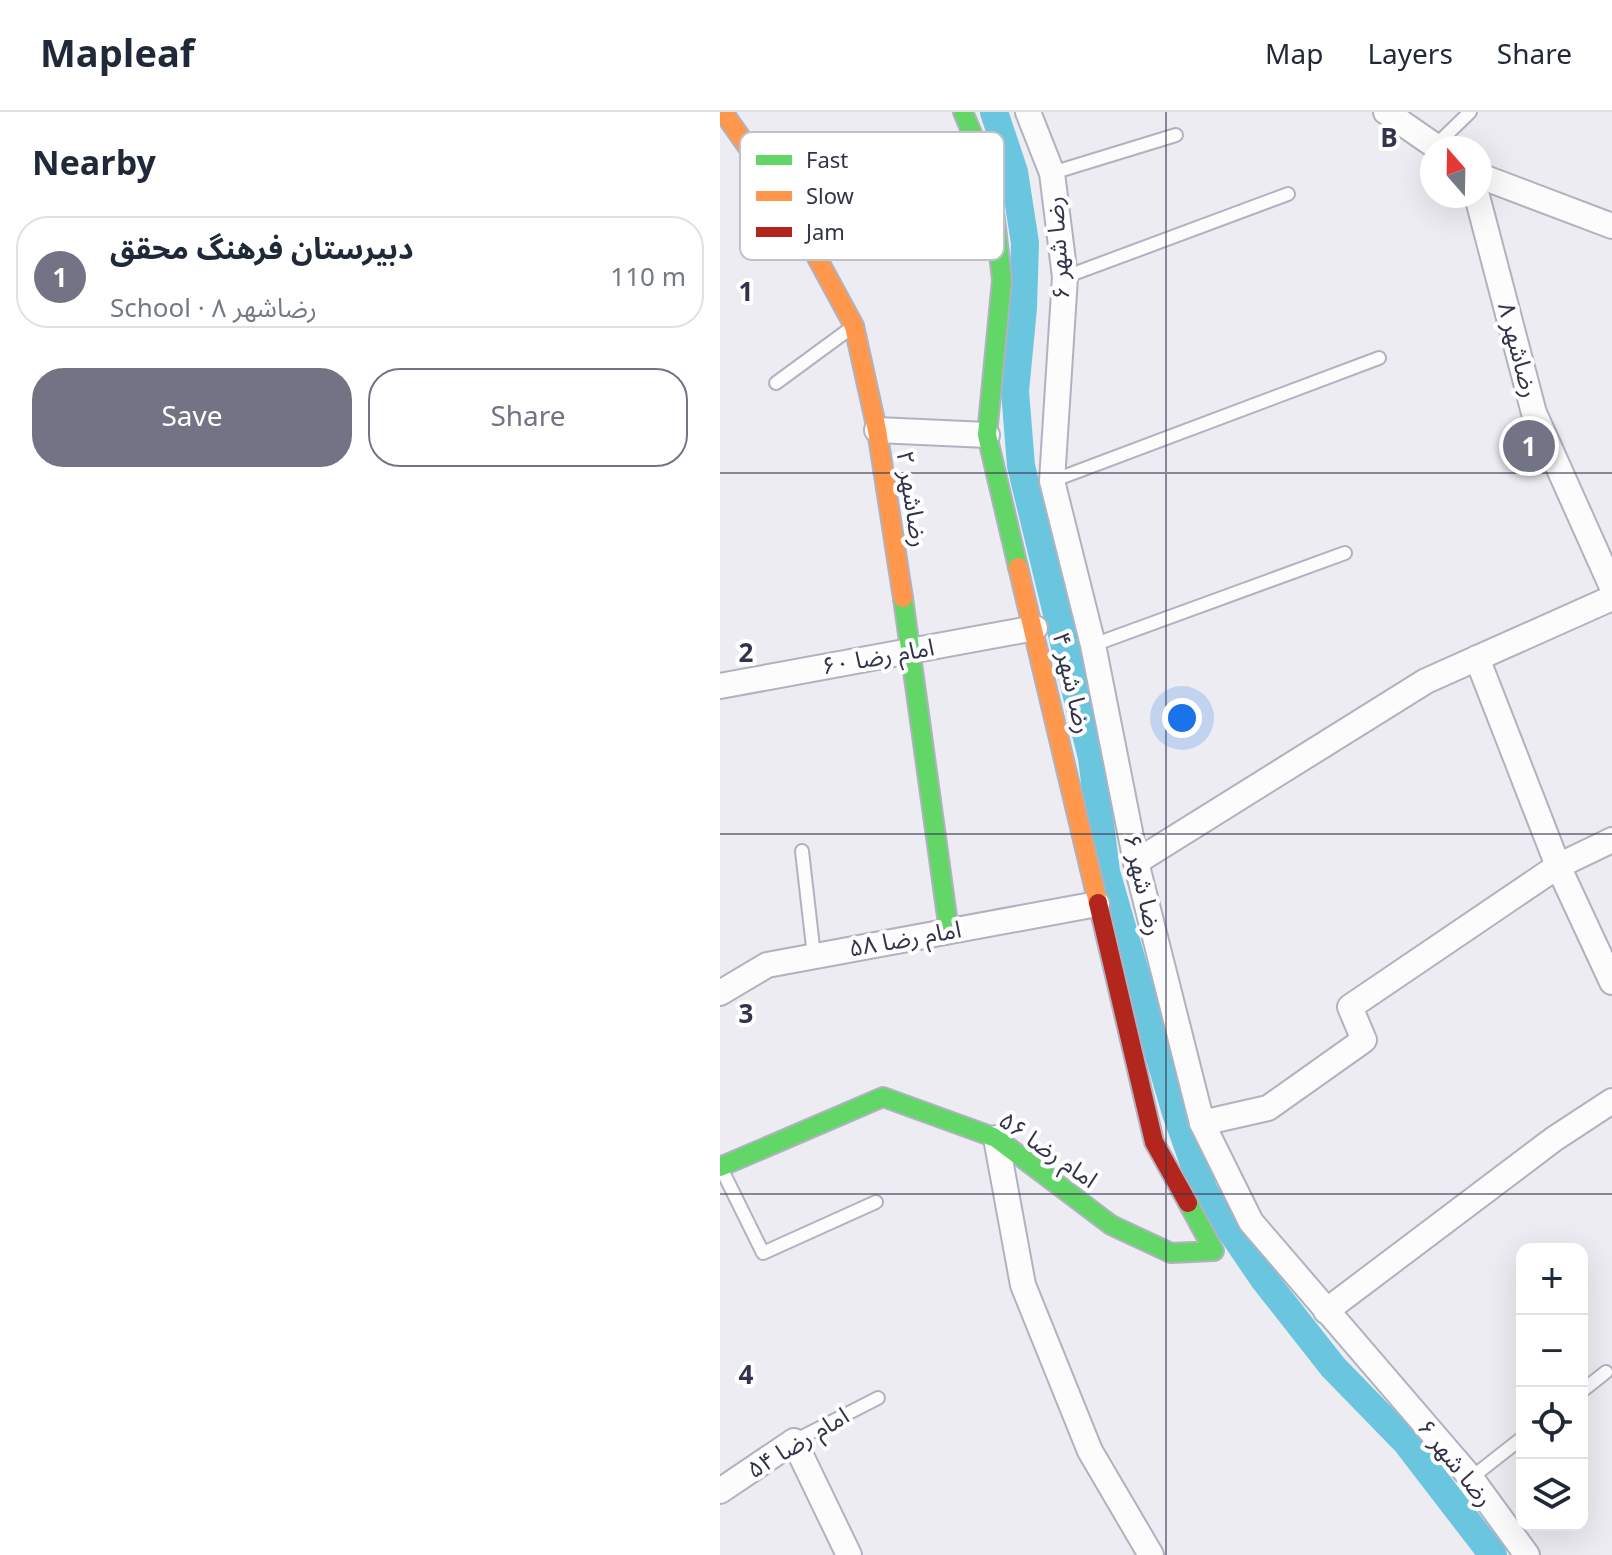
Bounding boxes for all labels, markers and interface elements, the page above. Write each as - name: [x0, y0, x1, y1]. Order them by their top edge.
- text: Mapleaf: [40, 15, 195, 95]
- text: Map: [1265, 26, 1323, 85]
- text: Layers: [1367, 26, 1453, 85]
- text: Share: [1497, 26, 1572, 85]
- text: B: [1380, 111, 1398, 166]
- text: Nearby: [32, 128, 156, 200]
- legend: [740, 132, 1004, 260]
- north arrow: [1420, 136, 1492, 208]
- text: Fast: [806, 138, 848, 184]
- text: Slow: [806, 174, 855, 220]
- street label: رضا شهر ۶: [1029, 195, 1088, 301]
- text: Jam: [804, 210, 845, 256]
- text: دبیرستان فرهنگ محقق: [110, 218, 413, 281]
- text: 110 m: [610, 250, 686, 305]
- text: 1: [53, 251, 67, 306]
- text: 1: [739, 265, 753, 320]
- text: School · رضاشهر ۸: [110, 281, 317, 336]
- street label: رضاشهر ۸: [1480, 297, 1555, 404]
- button: Save: [32, 368, 352, 467]
- button: Share: [368, 368, 688, 467]
- pin: 1: [1503, 416, 1555, 476]
- street label: رضاشهر ۲: [879, 447, 944, 551]
- street label: امام رضا ۶۰: [818, 623, 938, 692]
- text: 2: [739, 626, 754, 681]
- street label: رضا شهر ۴: [1035, 627, 1108, 739]
- your location: [1162, 698, 1202, 738]
- street label: رضا شهر ۶: [1106, 829, 1179, 941]
- street label: امام رضا ۵۸: [845, 905, 965, 974]
- text: 3: [739, 987, 753, 1042]
- street label: امام رضا ۵۶: [987, 1097, 1109, 1204]
- map controls: [1516, 1243, 1588, 1531]
- button: +: [1516, 1243, 1588, 1315]
- button: −: [1516, 1315, 1588, 1387]
- text: 4: [739, 1348, 754, 1403]
- button: locate: [1516, 1387, 1588, 1459]
- street label: امام رضا ۵۴: [736, 1392, 860, 1495]
- street label: رضا شهر ۶: [1402, 1407, 1507, 1520]
- button: layers: [1516, 1459, 1588, 1531]

